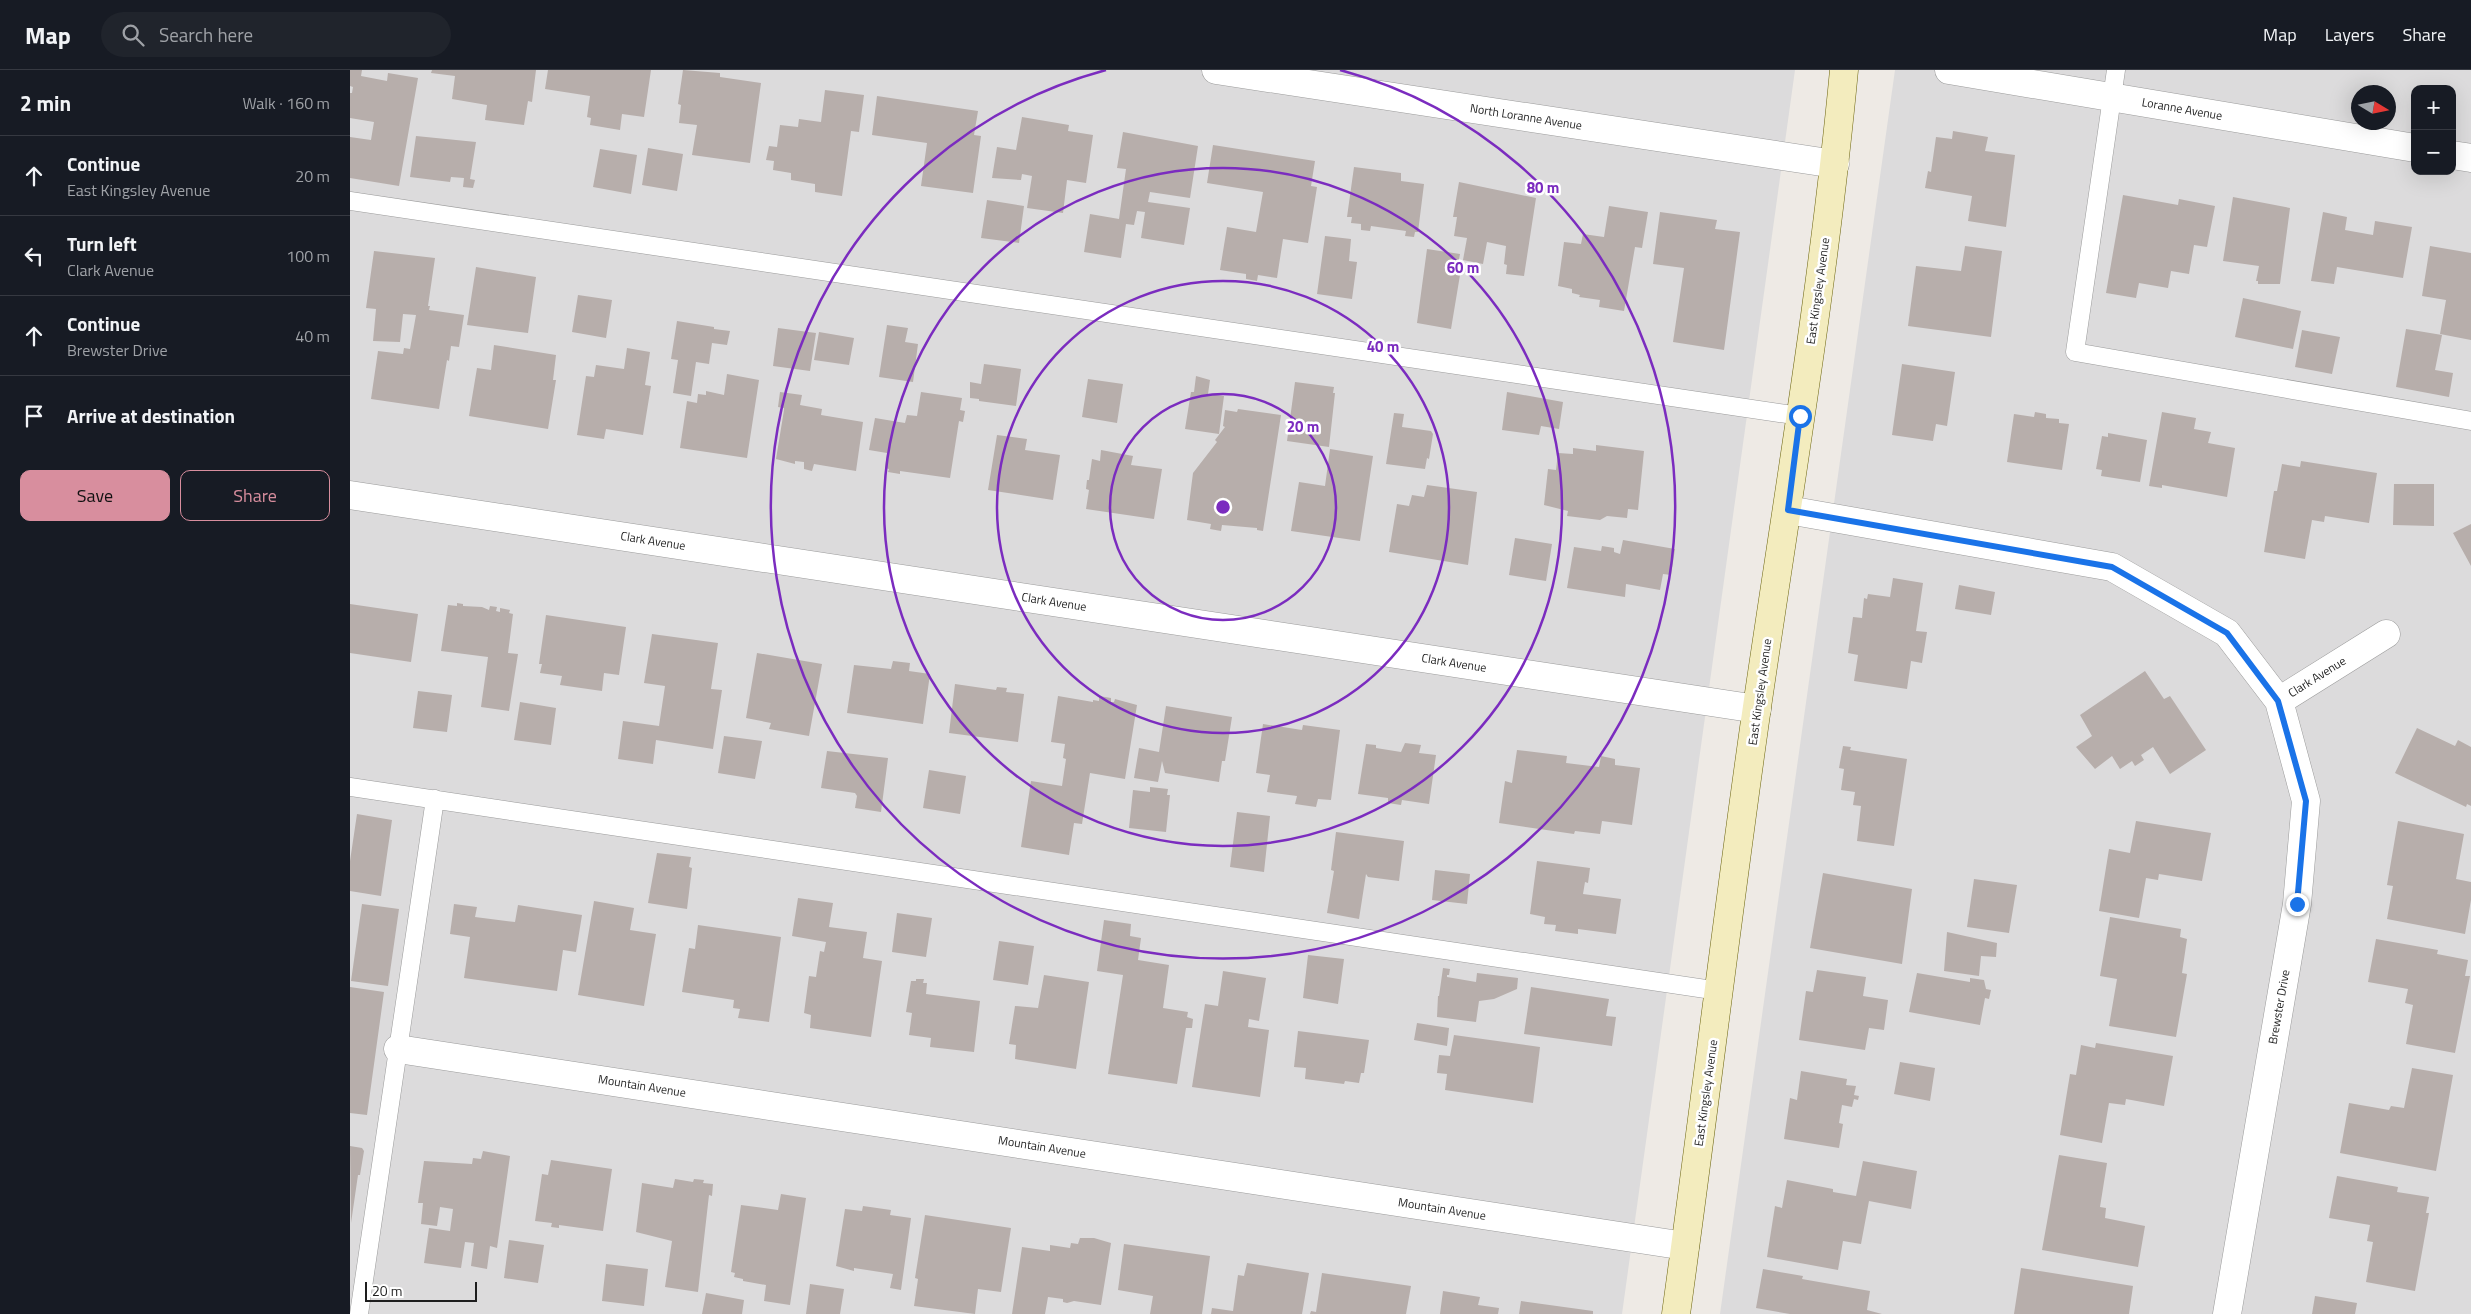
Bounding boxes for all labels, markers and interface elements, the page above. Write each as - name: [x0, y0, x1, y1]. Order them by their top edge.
- search box: [101, 12, 451, 57]
- text: Map: [25, 17, 71, 53]
- text: Search here: [159, 20, 253, 49]
- icon: search: [119, 21, 147, 49]
- text: Map: [2263, 21, 2297, 48]
- text: Layers: [2325, 21, 2374, 48]
- text: Share: [2402, 21, 2446, 48]
- north arrow: [2351, 85, 2396, 130]
- map controls: [2411, 85, 2456, 175]
- button: +: [2411, 85, 2456, 130]
- text: 2 min: [20, 87, 71, 119]
- text: Walk · 160 m: [242, 91, 330, 115]
- street label: Loranne Avenue: [2140, 92, 2224, 125]
- street label: North Loranne Avenue: [1469, 98, 1583, 135]
- button: −: [2411, 130, 2456, 175]
- text: Continue: [67, 149, 140, 178]
- icon: ahead: [20, 162, 48, 190]
- text: 20 m: [295, 164, 330, 188]
- text: 80 m: [1527, 176, 1559, 199]
- text: East Kingsley Avenue: [67, 178, 210, 202]
- text: Turn left: [67, 229, 137, 258]
- street label: East Kingsley Avenue: [1801, 236, 1834, 345]
- icon: left: [20, 242, 48, 270]
- text: 100 m: [286, 244, 330, 268]
- text: 60 m: [1447, 256, 1479, 279]
- text: Clark Avenue: [67, 258, 154, 282]
- text: Continue: [67, 309, 140, 338]
- icon: ahead: [20, 322, 48, 350]
- text: 40 m: [295, 324, 330, 348]
- text: 40 m: [1367, 335, 1399, 358]
- text: Brewster Drive: [67, 338, 168, 362]
- text: Arrive at destination: [67, 401, 235, 430]
- icon: arrive: [20, 402, 48, 430]
- route start: [1789, 405, 1812, 428]
- text: 20 m: [1287, 415, 1319, 438]
- button: Save: [20, 470, 170, 521]
- button: Share: [180, 470, 330, 521]
- centre of rings: [1214, 498, 1232, 516]
- street label: Clark Avenue: [619, 526, 687, 555]
- street label: Clark Avenue: [1020, 587, 1088, 616]
- street label: East Kingsley Avenue: [1743, 637, 1776, 746]
- street label: Clark Avenue: [1420, 648, 1488, 677]
- street label: Clark Avenue: [2284, 651, 2349, 702]
- route end: [2286, 893, 2309, 916]
- street label: Brewster Drive: [2263, 968, 2294, 1046]
- street label: East Kingsley Avenue: [1689, 1038, 1722, 1147]
- street label: Mountain Avenue: [597, 1069, 687, 1102]
- street label: Mountain Avenue: [997, 1130, 1087, 1163]
- street label: Mountain Avenue: [1397, 1192, 1487, 1225]
- scale bar: [365, 1279, 478, 1302]
- text: 20 m: [372, 1280, 402, 1301]

